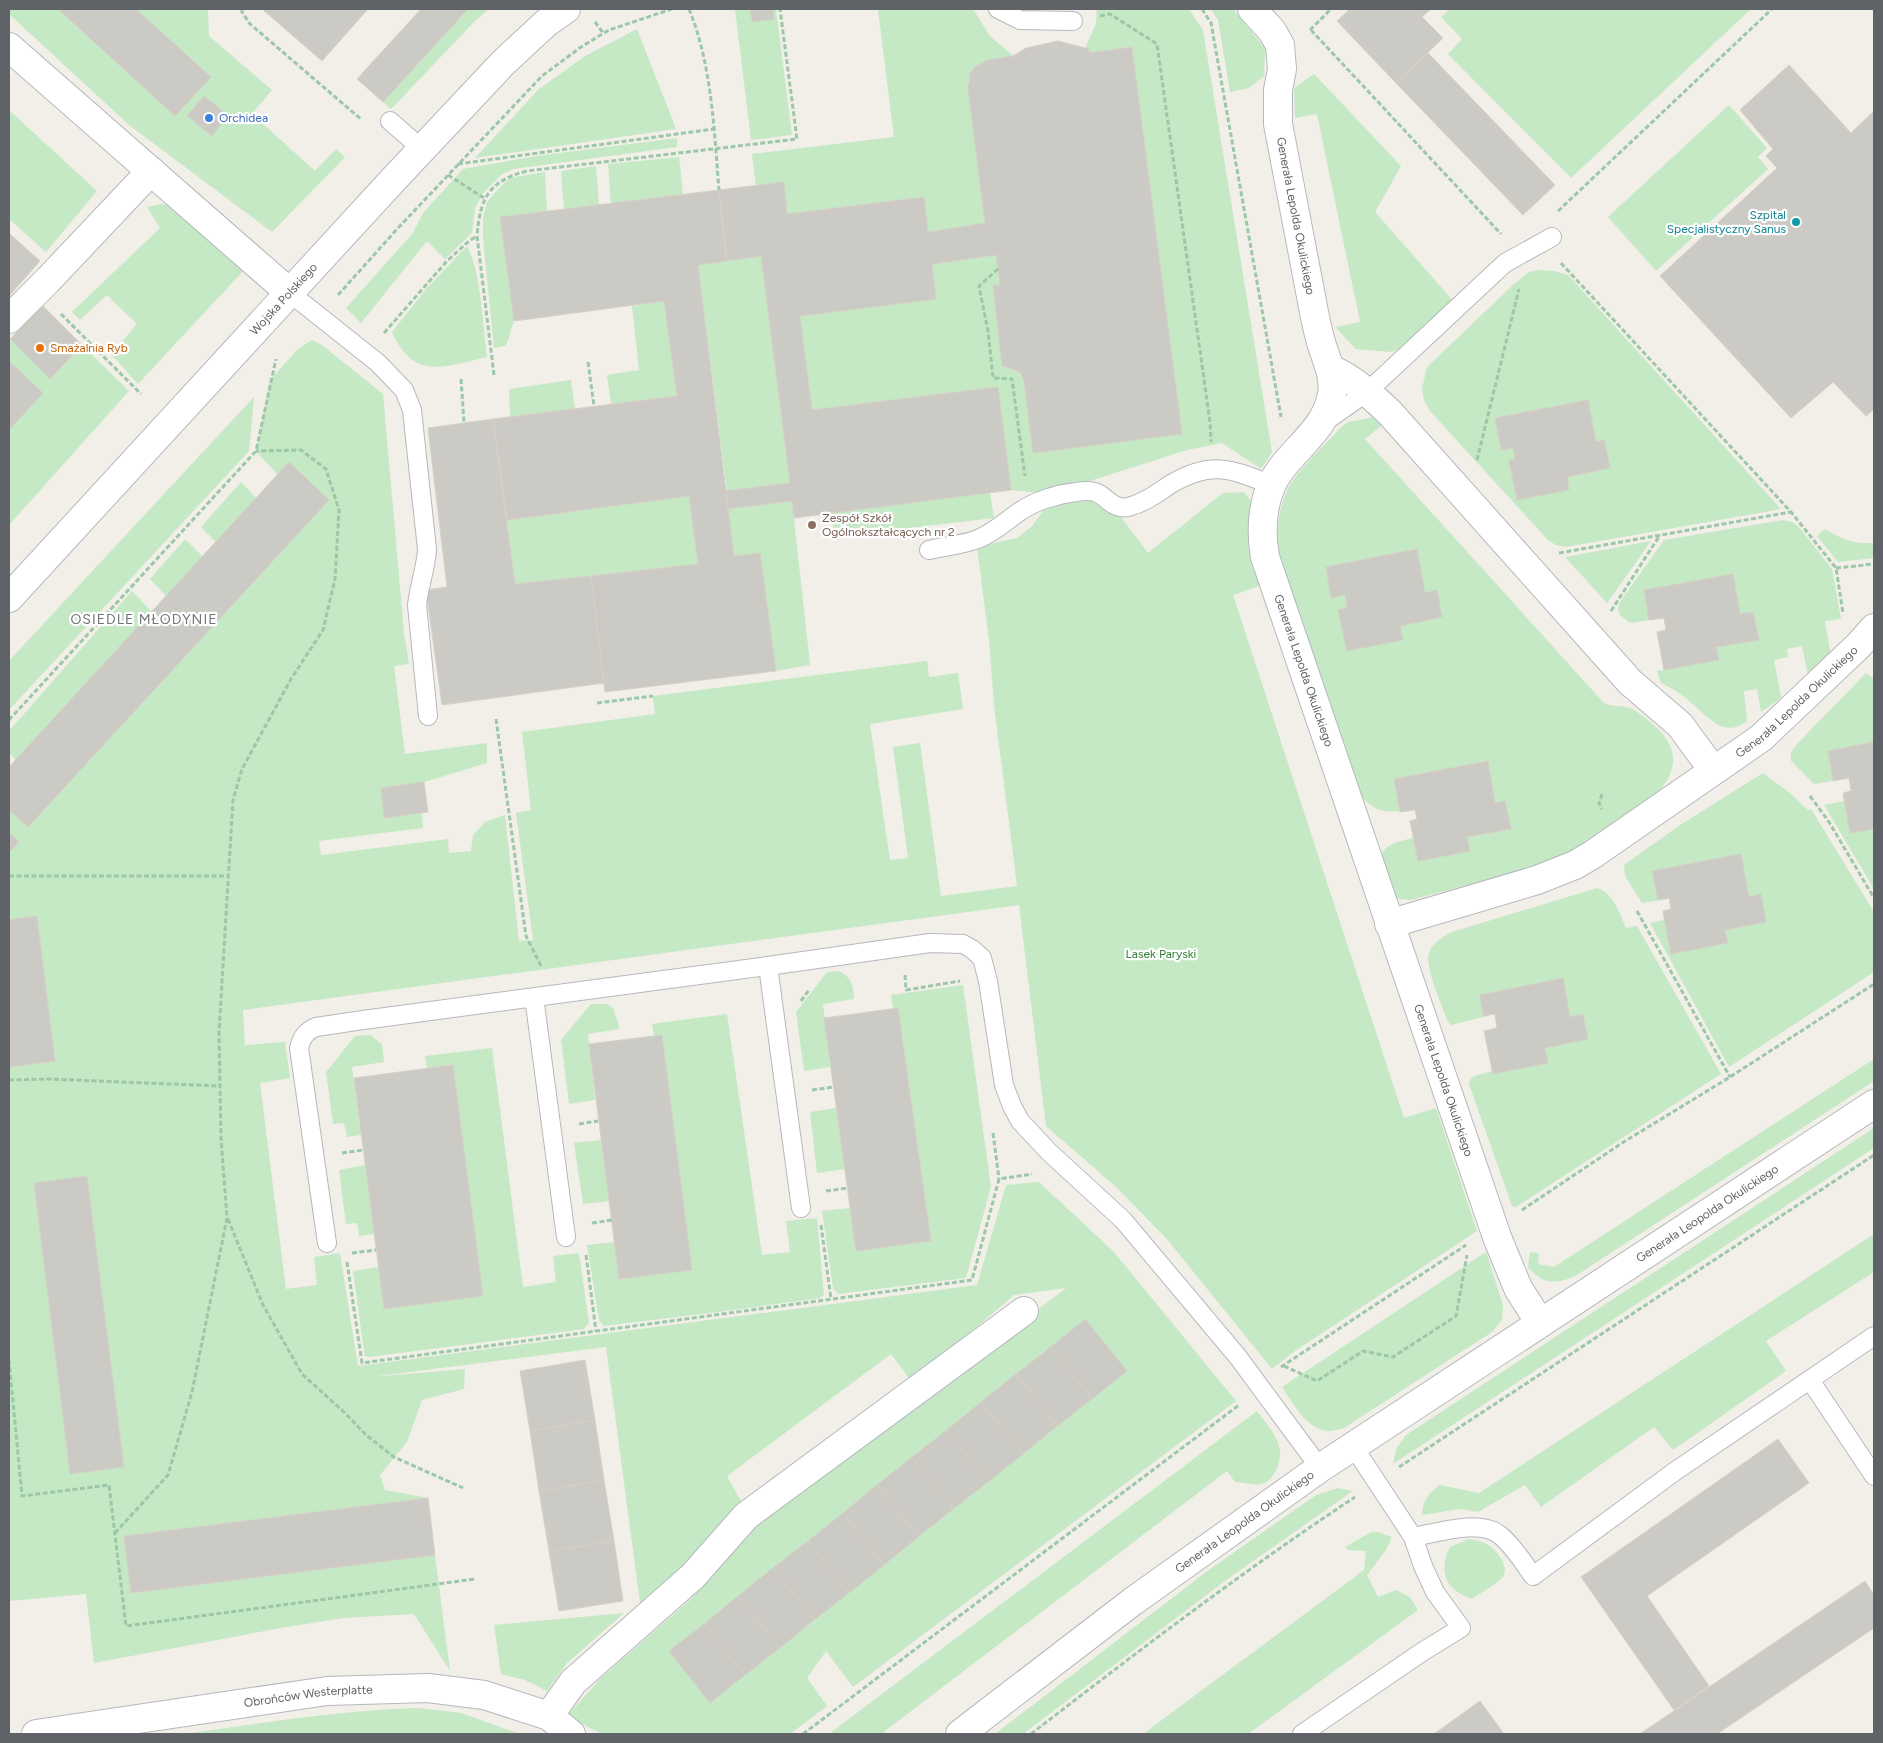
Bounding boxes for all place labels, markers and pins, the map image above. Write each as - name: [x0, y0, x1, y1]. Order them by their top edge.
- place label: Orchidea: [219, 111, 268, 125]
- marker: Orchidea: [203, 112, 215, 124]
- place label: Szpital Specjalistyczny Sanus: [1667, 208, 1786, 236]
- marker: Szpital Specjalistyczny Sanus: [1790, 216, 1802, 228]
- place label: Smażalnia Ryb: [50, 341, 128, 355]
- marker: Smażalnia Ryb: [34, 342, 46, 354]
- place label: Zespół Szkół Ogólnokształcących nr 2: [822, 511, 955, 539]
- marker: Zespół Szkół Ogólnokształcących nr 2: [806, 519, 818, 531]

